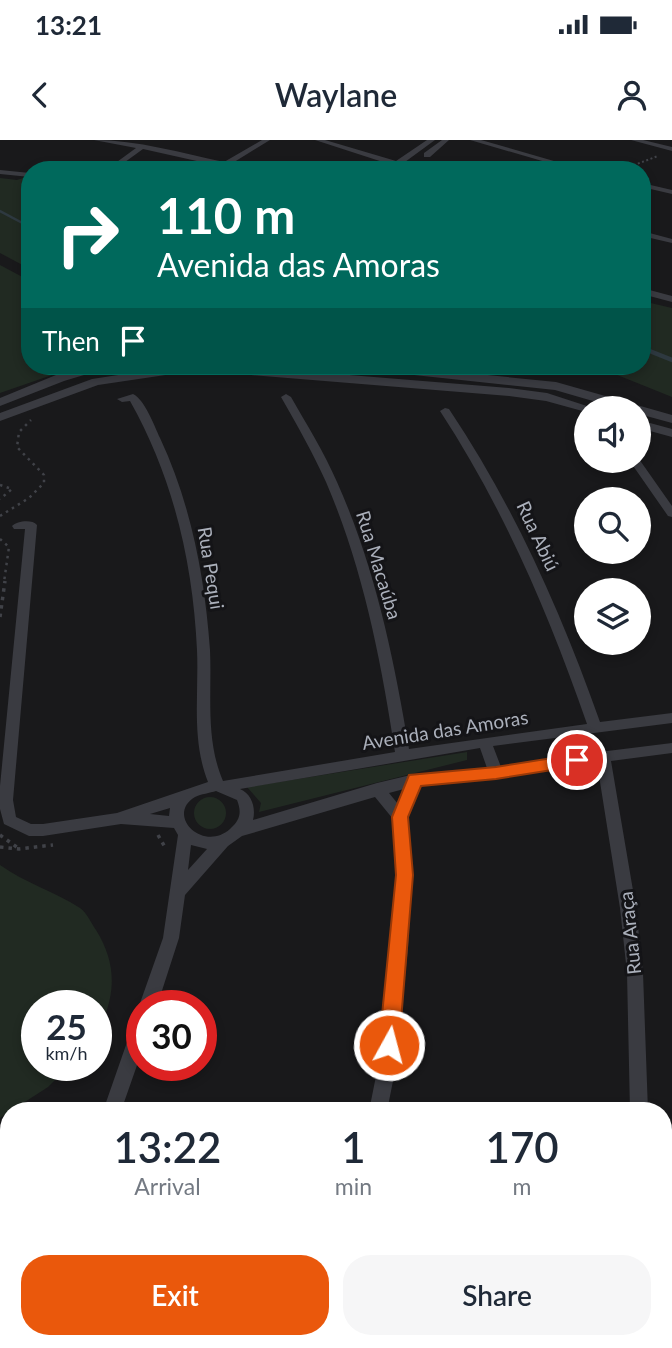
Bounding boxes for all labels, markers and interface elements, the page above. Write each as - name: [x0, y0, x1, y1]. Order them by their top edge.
- text: 13:21: [35, 9, 102, 41]
- text: Waylane: [275, 75, 397, 114]
- icon: back: [21, 76, 59, 114]
- icon: person: [613, 76, 651, 114]
- text: 110 m: [157, 186, 295, 244]
- icon: right: [42, 189, 133, 280]
- text: Avenida das Amoras: [157, 245, 440, 284]
- icon: arrive: [114, 322, 152, 360]
- text: Then: [42, 325, 100, 357]
- map controls: [574, 396, 651, 655]
- button: sound: [574, 396, 651, 473]
- button: search: [574, 487, 651, 564]
- street label: Rua Abiú: [512, 497, 565, 574]
- street label: Rua Macaúba: [352, 508, 407, 622]
- street label: Rua Pequi: [194, 525, 229, 611]
- button: layers: [574, 578, 651, 655]
- street label: Avenida das Amoras: [360, 705, 530, 754]
- pin: [547, 730, 607, 790]
- icon: arrive: [558, 741, 596, 779]
- street label: Rua Araça: [614, 890, 645, 976]
- speed limit sign: 30: [126, 990, 217, 1081]
- text: 25: [46, 1005, 87, 1047]
- position arrow: [352, 1008, 426, 1082]
- text: km/h: [45, 1042, 88, 1064]
- text: 13:22: [113, 1122, 221, 1172]
- text: 1: [341, 1122, 366, 1172]
- text: 170: [486, 1122, 559, 1172]
- text: Arrival: [134, 1172, 201, 1200]
- text: min: [335, 1172, 372, 1200]
- text: m: [513, 1172, 532, 1200]
- button: Exit: [21, 1255, 329, 1335]
- button: Share: [343, 1255, 651, 1335]

